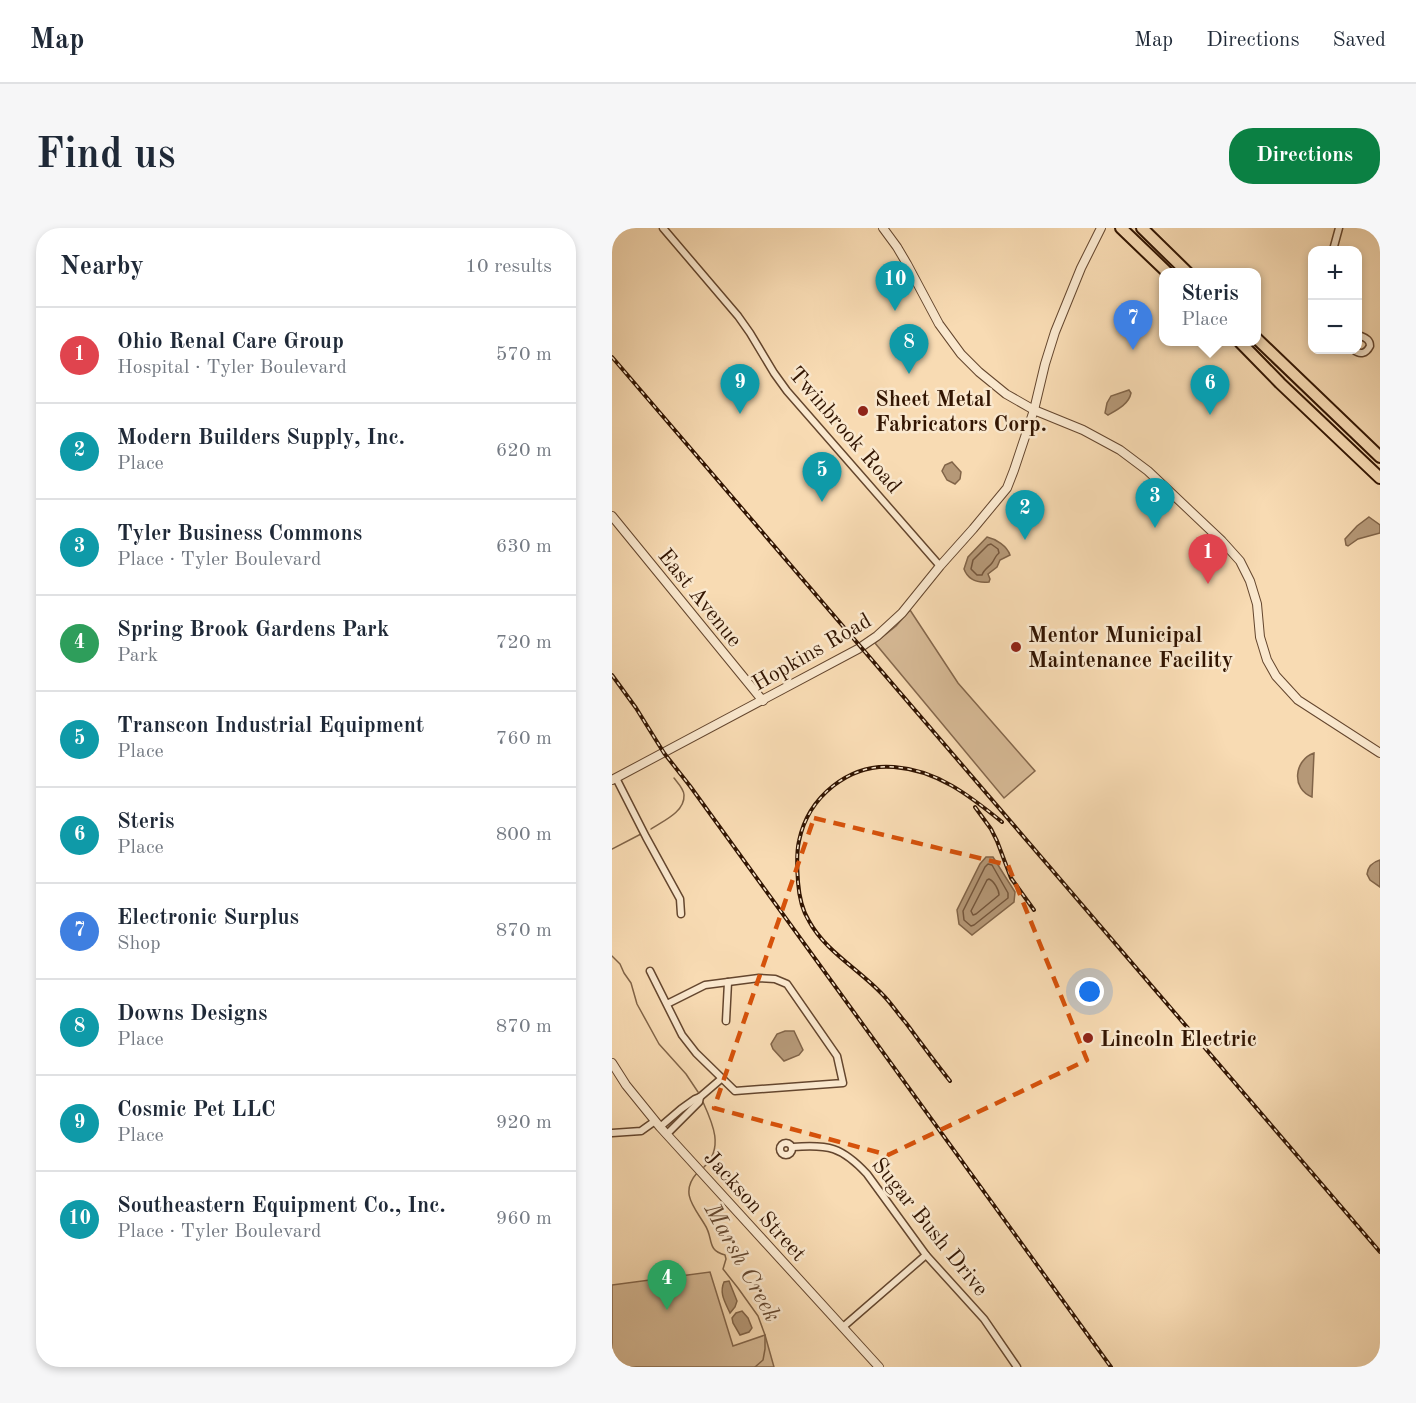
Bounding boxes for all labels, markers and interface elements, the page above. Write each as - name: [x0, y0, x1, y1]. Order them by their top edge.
- text: Map: [30, 27, 84, 55]
- text: Map: [1134, 30, 1173, 51]
- text: Directions: [1206, 30, 1300, 51]
- text: Saved: [1333, 30, 1386, 51]
- button: Directions: [1229, 128, 1380, 184]
- text: Find us: [36, 135, 175, 177]
- map controls: [1308, 246, 1362, 354]
- button: +: [1308, 246, 1362, 300]
- text: Nearby: [60, 254, 144, 280]
- text: 10 results: [465, 257, 552, 277]
- pin: 10: [876, 262, 914, 311]
- popup: [1159, 268, 1261, 346]
- text: Steris: [1181, 283, 1239, 305]
- pin: 7: [1114, 300, 1152, 350]
- button: −: [1308, 300, 1362, 354]
- text: Place: [1181, 310, 1228, 330]
- pin: 8: [890, 324, 928, 374]
- text: Ohio Renal Care Group: [117, 331, 344, 353]
- text: 1: [74, 345, 85, 365]
- text: 570 m: [496, 345, 552, 365]
- text: Hospital · Tyler Boulevard: [117, 358, 347, 378]
- street label: Twinbrook Road: [784, 363, 905, 498]
- pin: 9: [720, 364, 760, 414]
- pin: 6: [1190, 366, 1230, 415]
- place label: Sheet Metal Fabricators Corp.: [875, 389, 1047, 436]
- marker: Sheet Metal Fabricators Corp.: [856, 404, 870, 418]
- text: Modern Builders Supply, Inc.: [117, 427, 405, 449]
- text: 2: [74, 441, 85, 461]
- text: 620 m: [496, 441, 552, 461]
- pin: 5: [802, 452, 842, 502]
- text: Place: [117, 454, 164, 474]
- pin: 3: [1136, 478, 1174, 528]
- pin: 2: [1006, 490, 1044, 540]
- text: Tyler Business Commons: [117, 523, 362, 545]
- pin: 1: [1188, 534, 1228, 584]
- text: 3: [74, 537, 85, 557]
- text: 630 m: [496, 537, 552, 557]
- street label: East Avenue: [653, 545, 746, 652]
- text: Place · Tyler Boulevard: [117, 550, 321, 570]
- street label: Hopkins Road: [749, 610, 875, 696]
- text: Spring Brook Gardens Park: [117, 619, 389, 641]
- place label: Mentor Municipal Maintenance Facility: [1028, 625, 1233, 672]
- text: 4: [74, 633, 85, 653]
- text: 720 m: [496, 633, 552, 653]
- marker: Mentor Municipal Maintenance Facility: [1009, 640, 1023, 654]
- text: Park: [117, 646, 158, 666]
- text: Transcon Industrial Equipment: [117, 715, 424, 737]
- text: 5: [74, 729, 85, 749]
- text: 760 m: [496, 729, 552, 749]
- text: Place: [117, 742, 164, 762]
- text: Steris: [117, 811, 175, 833]
- text: 6: [74, 825, 85, 845]
- text: 800 m: [496, 825, 552, 845]
- text: Place: [117, 838, 164, 858]
- text: Electronic Surplus: [117, 907, 299, 929]
- text: 7: [74, 921, 85, 941]
- text: 870 m: [496, 921, 552, 941]
- text: Shop: [117, 934, 161, 954]
- your location: [1075, 977, 1104, 1006]
- text: Downs Designs: [117, 1003, 267, 1025]
- text: 8: [74, 1017, 85, 1037]
- text: 870 m: [496, 1017, 552, 1037]
- place label: Lincoln Electric: [1100, 1029, 1257, 1051]
- text: Place: [117, 1030, 164, 1050]
- marker: Lincoln Electric: [1081, 1031, 1095, 1045]
- text: Cosmic Pet LLC: [117, 1099, 276, 1121]
- text: 9: [74, 1113, 85, 1133]
- text: 920 m: [496, 1113, 552, 1133]
- text: Place: [117, 1126, 164, 1146]
- street label: Jackson Street: [699, 1147, 810, 1266]
- street label: Sugar Bush Drive: [867, 1154, 992, 1301]
- text: Southeastern Equipment Co., Inc.: [117, 1195, 446, 1217]
- water label: Marsh Creek: [698, 1199, 784, 1326]
- text: 10: [68, 1209, 91, 1229]
- text: 960 m: [496, 1209, 552, 1229]
- text: Place · Tyler Boulevard: [117, 1222, 321, 1242]
- pin: 4: [648, 1260, 686, 1310]

